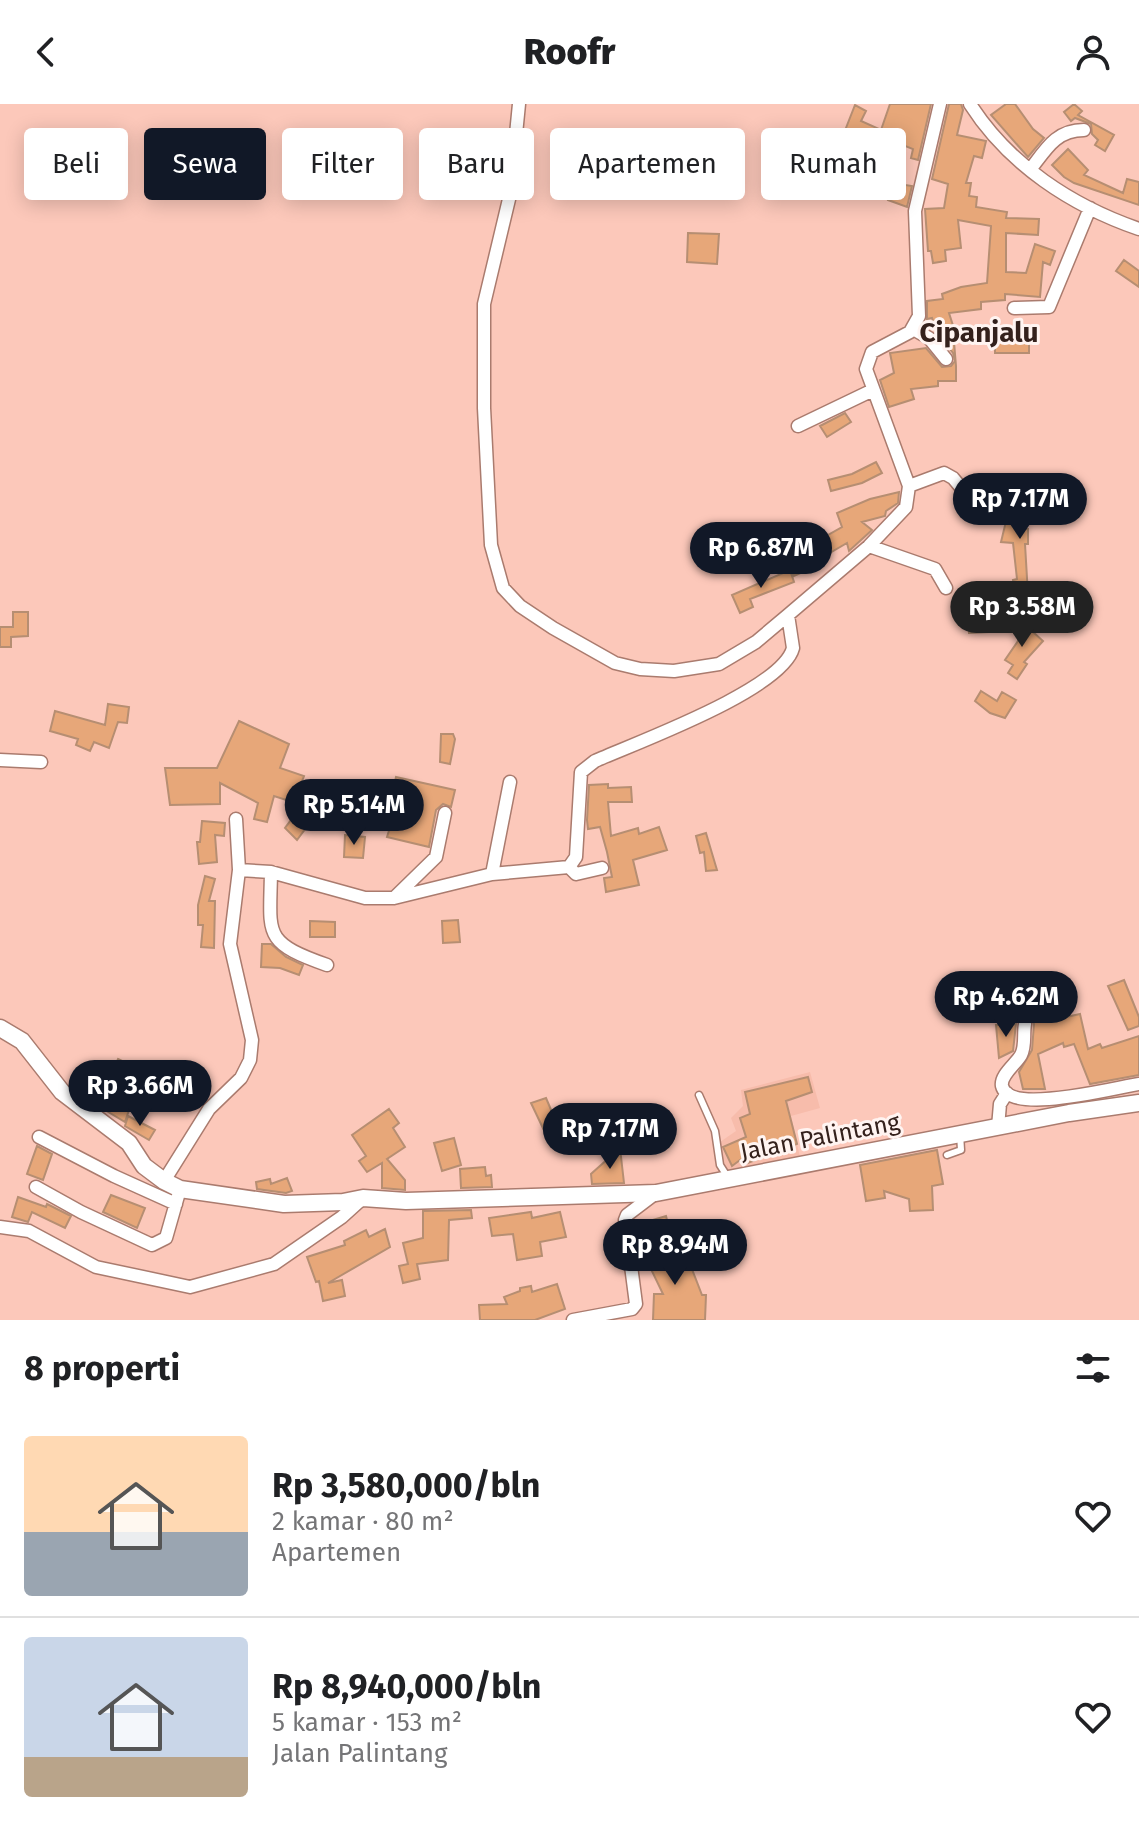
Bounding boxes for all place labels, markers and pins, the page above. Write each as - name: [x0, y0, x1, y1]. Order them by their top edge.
- pin: Rp 7.17M: [937, 473, 1103, 541]
- pin: Rp 6.87M: [678, 522, 844, 590]
- pin: Rp 3.58M: [939, 581, 1105, 649]
- pin: Rp 5.14M: [271, 779, 437, 847]
- pin: Rp 4.62M: [923, 971, 1089, 1039]
- pin: Rp 3.66M: [57, 1060, 223, 1128]
- pin: Rp 7.17M: [527, 1103, 693, 1171]
- pin: Rp 8.94M: [592, 1219, 758, 1287]

